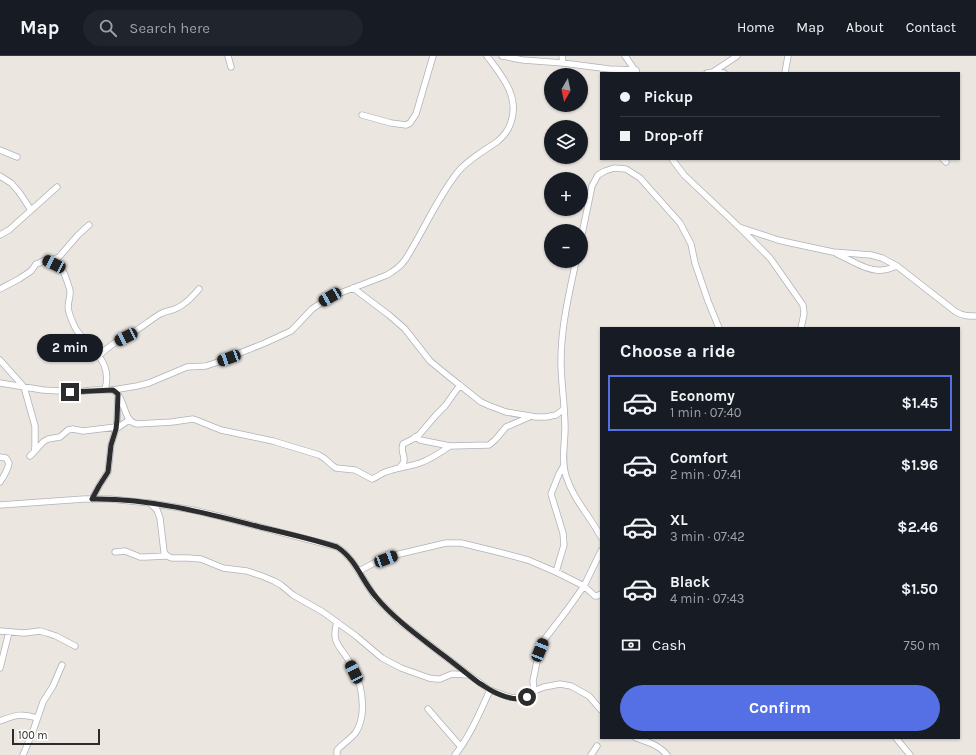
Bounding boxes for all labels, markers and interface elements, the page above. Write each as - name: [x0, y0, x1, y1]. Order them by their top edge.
- search box: [83, 10, 363, 46]
- text: Map: [20, 17, 59, 39]
- icon: search: [97, 17, 119, 39]
- text: Search here: [129, 19, 210, 37]
- text: Home: [737, 19, 774, 36]
- text: Map: [796, 19, 824, 36]
- text: About: [846, 19, 884, 36]
- text: Contact: [906, 19, 956, 36]
- north arrow: [544, 68, 588, 112]
- map controls: [544, 68, 588, 268]
- text: Pickup: [644, 88, 693, 106]
- button: layers: [544, 120, 588, 164]
- text: Drop-off: [644, 127, 703, 145]
- button: +: [544, 172, 588, 216]
- button: −: [544, 224, 588, 268]
- car: [41, 253, 67, 275]
- car: [317, 286, 343, 308]
- car: [113, 326, 139, 348]
- callout: 2 min: [37, 334, 103, 362]
- text: 2 min: [52, 340, 88, 355]
- text: Choose a ride: [620, 340, 735, 362]
- car: [216, 348, 242, 368]
- route end: [61, 383, 79, 401]
- icon: car: [622, 385, 658, 421]
- text: Economy: [670, 387, 735, 405]
- text: $1.45: [901, 394, 938, 412]
- text: 1 min · 07:40: [670, 405, 742, 420]
- icon: car: [622, 447, 658, 483]
- text: Comfort: [670, 449, 728, 467]
- text: $1.96: [901, 456, 938, 474]
- text: 2 min · 07:41: [670, 467, 741, 482]
- icon: car: [622, 509, 658, 545]
- text: XL: [670, 511, 688, 529]
- text: $2.46: [897, 518, 938, 536]
- text: 3 min · 07:42: [670, 529, 745, 544]
- car: [373, 549, 399, 569]
- icon: car: [622, 571, 658, 607]
- text: Black: [670, 573, 710, 591]
- text: $1.50: [901, 580, 938, 598]
- text: 4 min · 07:43: [670, 591, 744, 606]
- icon: cash: [620, 634, 642, 656]
- text: Cash: [652, 636, 686, 654]
- car: [530, 637, 550, 663]
- text: 750 m: [904, 638, 940, 653]
- car: [343, 659, 365, 685]
- button: Confirm: [620, 685, 940, 731]
- route start: [518, 688, 536, 706]
- scale bar: [12, 727, 100, 746]
- text: 100 m: [18, 729, 48, 742]

